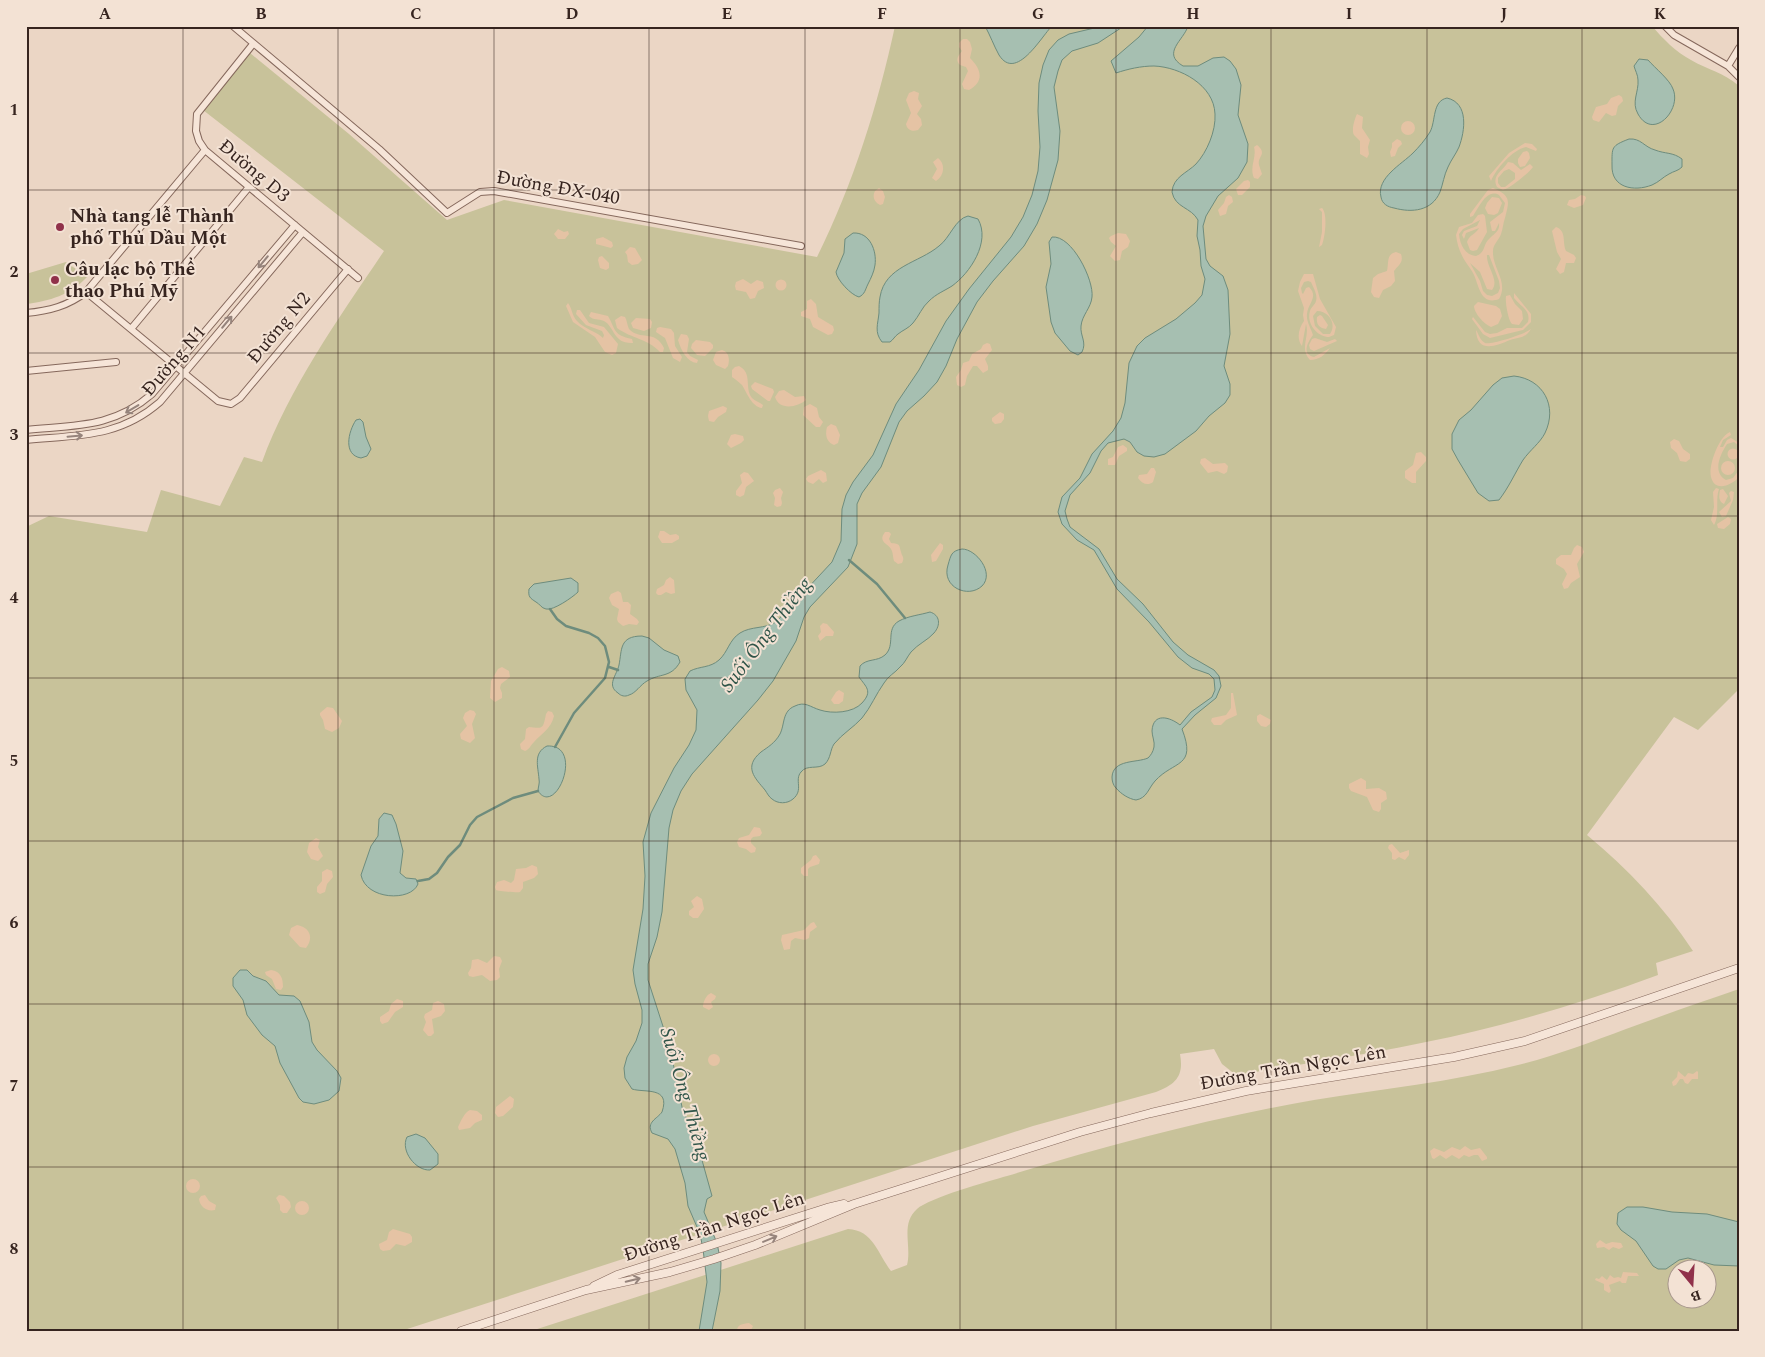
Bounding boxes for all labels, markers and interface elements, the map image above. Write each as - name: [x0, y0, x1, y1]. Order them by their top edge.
- text: A: [99, 2, 112, 26]
- text: B: [255, 2, 267, 26]
- text: C: [410, 2, 422, 26]
- text: D: [566, 2, 579, 26]
- text: E: [722, 2, 732, 26]
- text: F: [877, 2, 887, 26]
- text: G: [1032, 2, 1044, 26]
- text: H: [1186, 2, 1200, 26]
- text: I: [1346, 2, 1352, 26]
- text: J: [1501, 2, 1508, 26]
- text: K: [1654, 2, 1667, 26]
- text: 1: [10, 98, 18, 122]
- street label: Đường D3: [212, 132, 297, 210]
- street label: Đường ĐX-040: [494, 163, 622, 213]
- place label: Nhà tang lễ Thành phố Thủ Dầu Một: [70, 202, 235, 253]
- marker: Nhà tang lễ Thành phố Thủ Dầu Một: [54, 221, 66, 233]
- place label: Câu lạc bộ Thể thao Phú Mỹ: [65, 255, 195, 306]
- one-way arrow: [258, 255, 269, 268]
- text: 2: [10, 260, 19, 284]
- marker: Câu lạc bộ Thể thao Phú Mỹ: [49, 274, 61, 286]
- street label: Đường N2: [240, 286, 318, 370]
- one-way arrow: [221, 316, 232, 329]
- street label: Đường N1: [135, 319, 213, 403]
- one-way arrow: [125, 403, 139, 414]
- text: 3: [10, 423, 19, 447]
- one-way arrow: [66, 431, 82, 440]
- water label: Suối Ông Thiềng: [713, 570, 820, 699]
- text: 4: [10, 586, 19, 610]
- text: 5: [10, 749, 18, 773]
- text: 6: [10, 911, 19, 935]
- water label: Suối Ông Thiềng: [652, 1024, 719, 1165]
- street label: Đường Trần Ngọc Lên: [1198, 1037, 1388, 1099]
- text: 7: [10, 1074, 19, 1098]
- street label: Đường Trần Ngọc Lên: [620, 1184, 808, 1270]
- one-way arrow: [762, 1233, 777, 1242]
- text: 8: [10, 1237, 19, 1261]
- north arrow: [1668, 1260, 1718, 1310]
- one-way arrow: [625, 1275, 641, 1284]
- text: B: [1688, 1284, 1704, 1307]

